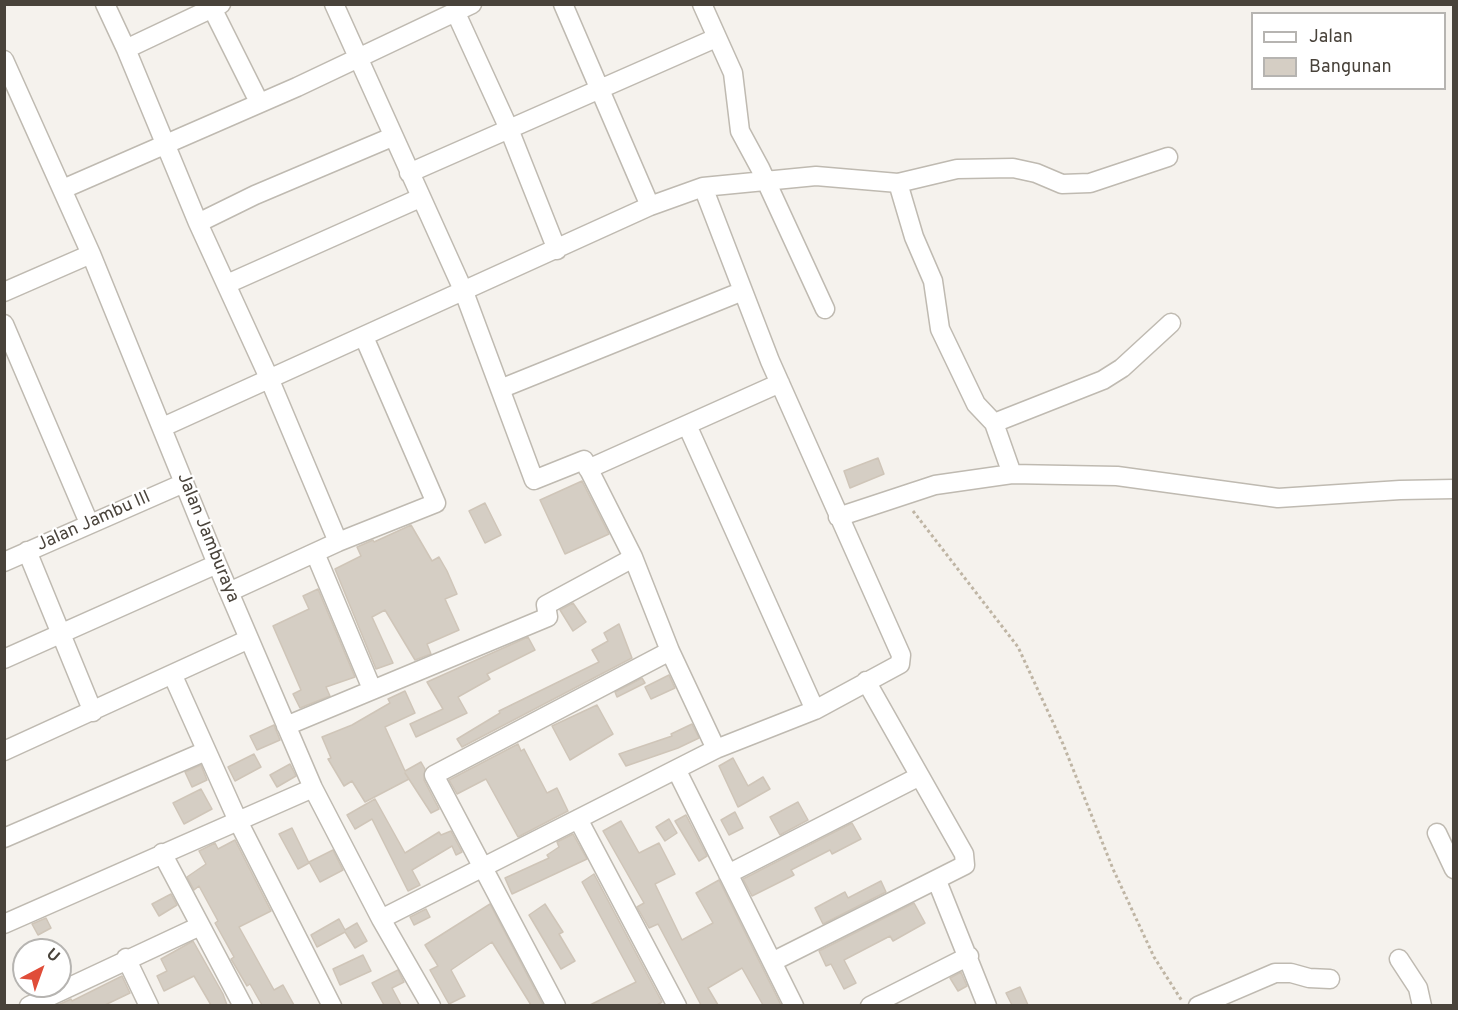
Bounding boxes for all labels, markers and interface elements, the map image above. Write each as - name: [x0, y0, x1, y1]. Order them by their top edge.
- legend: [1251, 12, 1446, 90]
- text: Jalan: [1309, 26, 1353, 49]
- text: Bangunan: [1309, 56, 1392, 79]
- street label: Jalan Jamburaya: [171, 470, 243, 606]
- street label: Jalan Jambu III: [34, 487, 154, 557]
- north arrow: [12, 938, 72, 998]
- text: U: [42, 945, 63, 967]

